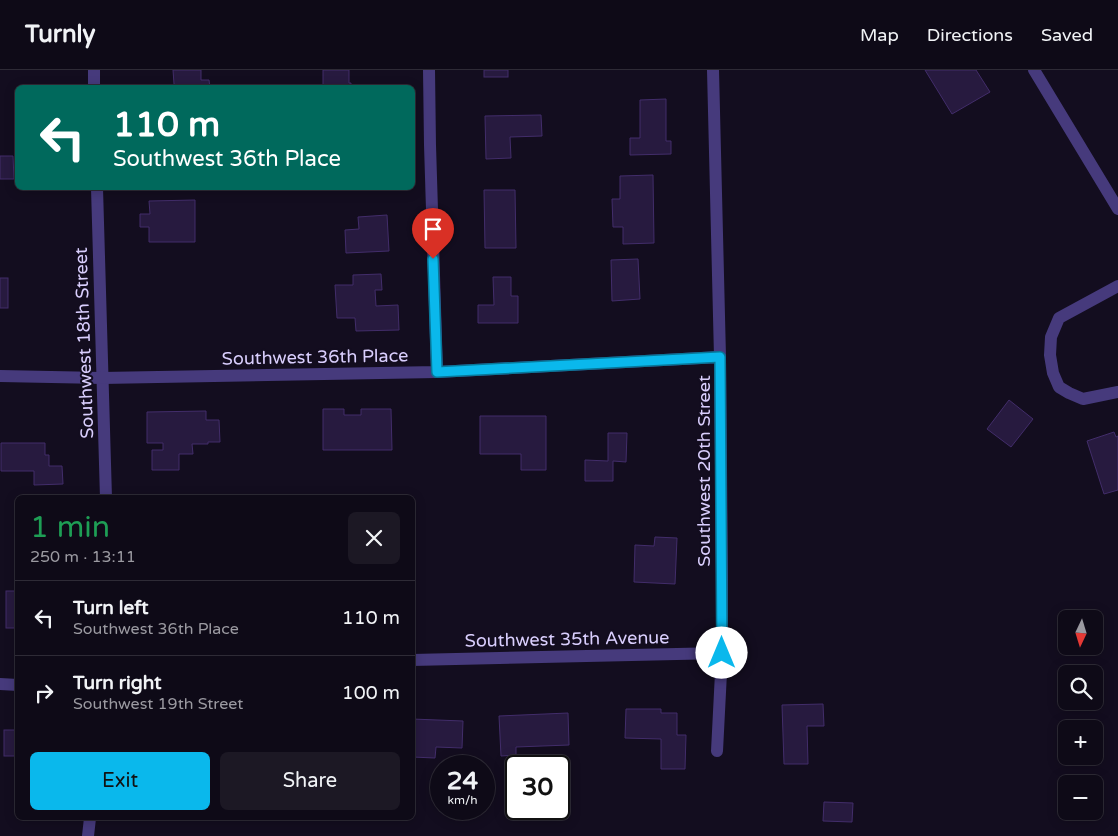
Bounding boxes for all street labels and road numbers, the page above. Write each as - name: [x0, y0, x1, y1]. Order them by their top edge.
- street label: Southwest 18th Street: [70, 247, 98, 439]
- street label: Southwest 36th Place: [222, 344, 408, 370]
- street label: Southwest 20th Street: [693, 375, 715, 567]
- street label: Southwest 35th Avenue: [464, 626, 670, 652]

